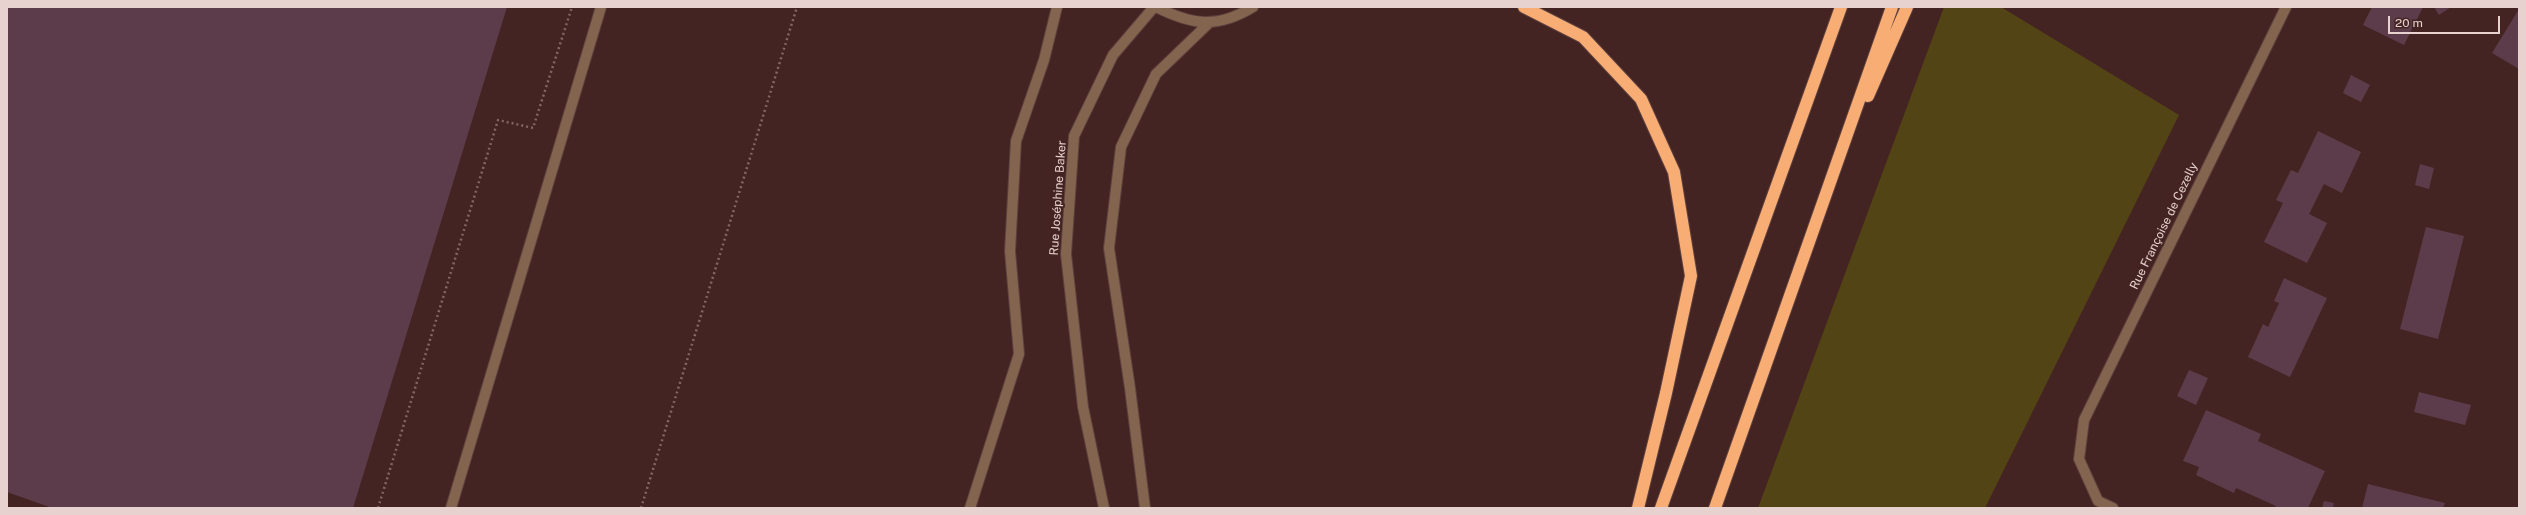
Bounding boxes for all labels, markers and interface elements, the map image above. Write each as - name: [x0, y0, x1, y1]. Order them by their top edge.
- scale bar: [2390, 8, 2502, 34]
- text: 20 m: [2395, 16, 2423, 30]
- street label: Rue Joséphine Baker: [1047, 140, 1069, 256]
- street label: Rue Françoise de Cezelly: [2127, 160, 2201, 292]

